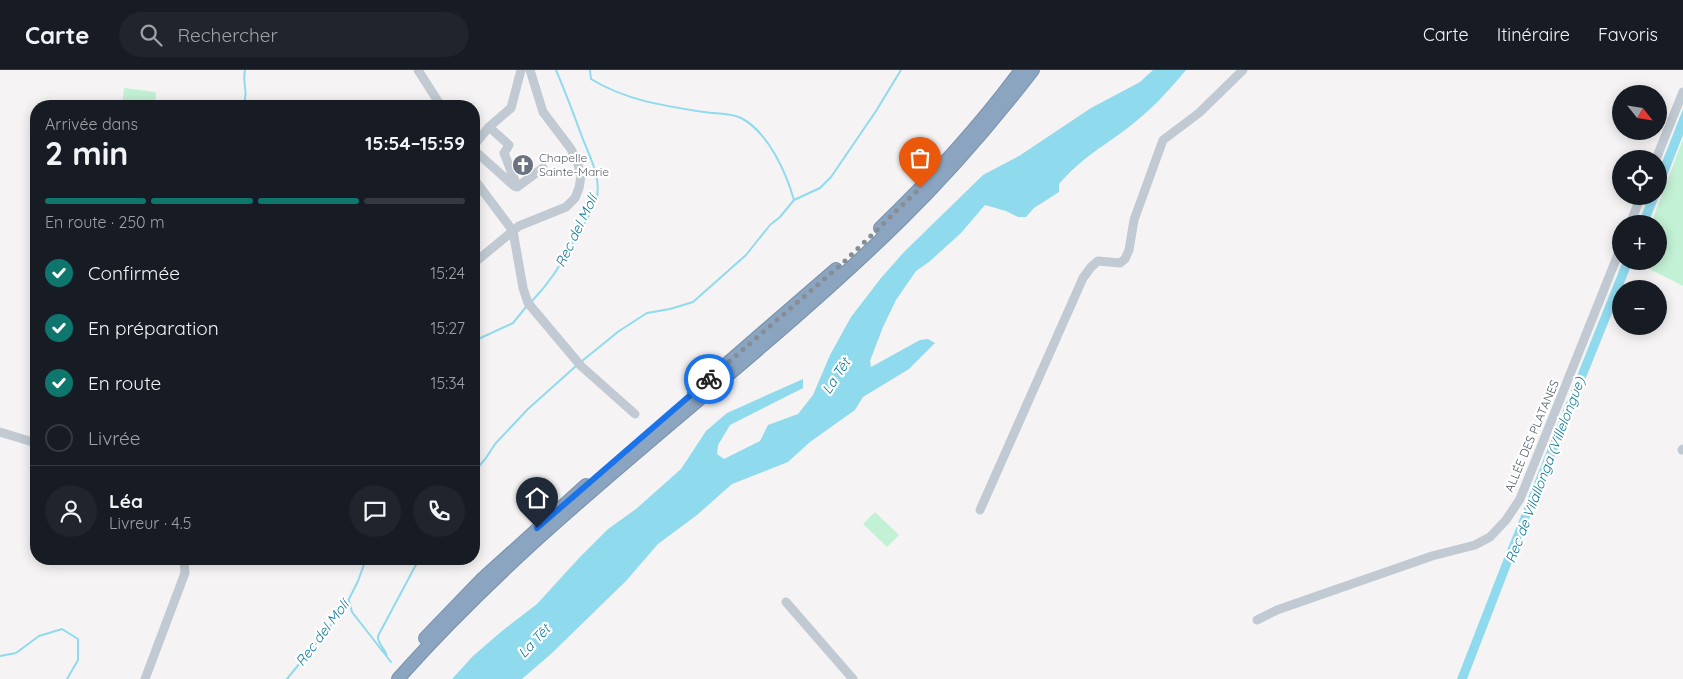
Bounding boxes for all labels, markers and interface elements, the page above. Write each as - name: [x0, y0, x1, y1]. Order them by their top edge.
- search box: [119, 12, 469, 57]
- text: Carte: [25, 20, 89, 50]
- icon: search: [137, 21, 165, 49]
- text: Rechercher: [177, 23, 278, 47]
- text: Carte: [1423, 23, 1469, 46]
- text: Itinéraire: [1497, 23, 1570, 46]
- text: Favoris: [1598, 23, 1658, 46]
- north arrow: [1612, 85, 1668, 140]
- map controls: [1612, 85, 1667, 335]
- text: Arrivée dans: [45, 114, 138, 134]
- text: 15:54–15:59: [365, 131, 465, 155]
- text: 2 min: [45, 133, 128, 173]
- pin: [899, 137, 941, 188]
- icon: bag: [906, 144, 934, 172]
- place label: Chapelle Sainte-Marie: [539, 150, 609, 179]
- button: locate: [1612, 150, 1667, 205]
- church icon: Chapelle Sainte-Marie: [511, 153, 535, 177]
- water label: Rec del Molí: [551, 189, 602, 270]
- text: En route · 250 m: [45, 212, 165, 232]
- button: +: [1612, 215, 1667, 270]
- icon: check: [45, 259, 73, 287]
- text: Confirmée: [88, 261, 180, 285]
- text: 15:24: [430, 263, 465, 283]
- button: −: [1612, 280, 1667, 335]
- icon: check: [45, 314, 73, 342]
- text: En préparation: [88, 316, 219, 340]
- text: 15:27: [431, 318, 465, 338]
- water label: La Têt: [818, 353, 855, 397]
- courier: [684, 354, 734, 404]
- icon: bike: [695, 365, 723, 393]
- icon: check: [45, 369, 73, 397]
- text: En route: [88, 371, 161, 395]
- text: 15:34: [431, 373, 465, 393]
- water label: Rec de Vilallonga (Villelongue): [1501, 374, 1589, 565]
- street label: ALLÉE DES PLATANES: [1501, 377, 1562, 494]
- text: Livrée: [88, 426, 141, 450]
- pin: [516, 477, 558, 528]
- icon: home: [523, 484, 551, 512]
- button: person: [45, 485, 97, 537]
- button: chat: [349, 485, 401, 537]
- button: phone: [413, 485, 465, 537]
- text: Léa: [109, 489, 143, 513]
- text: Livreur · 4.5: [109, 513, 191, 533]
- water label: Rec del Molí: [291, 594, 354, 670]
- water label: La Têt: [514, 619, 555, 661]

